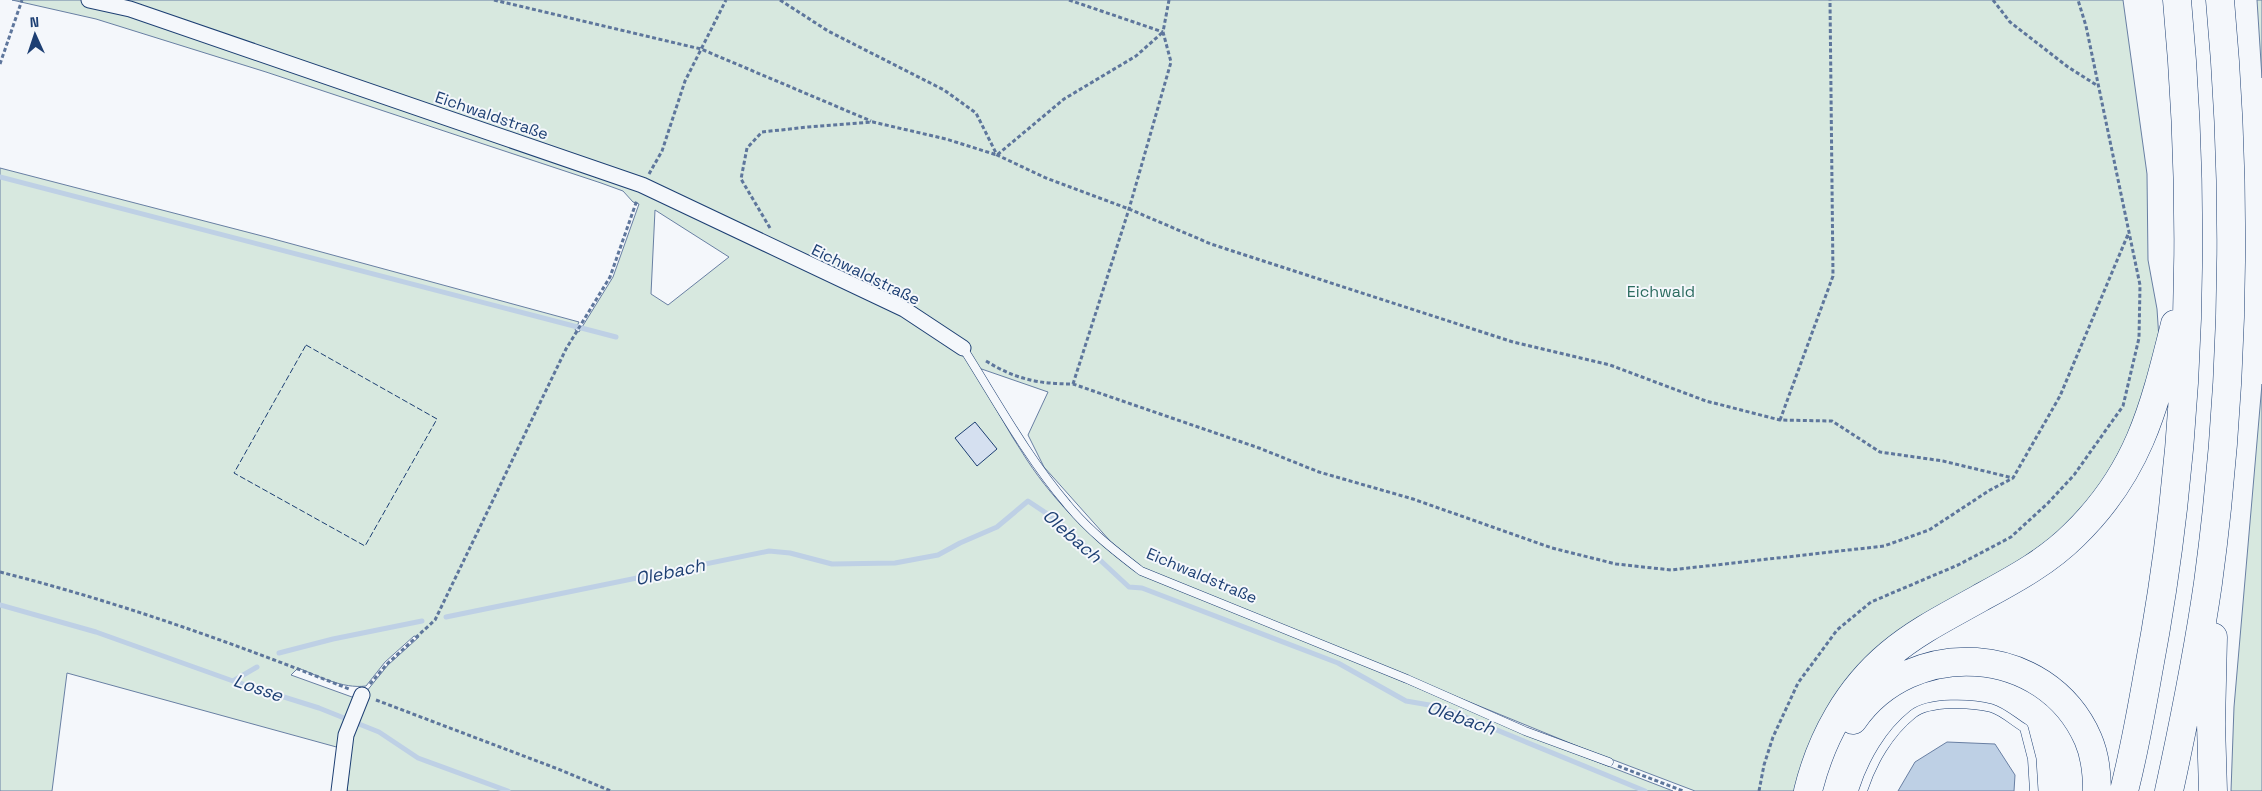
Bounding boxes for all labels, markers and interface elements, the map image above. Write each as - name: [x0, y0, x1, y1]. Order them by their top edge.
- north arrow: [10, 10, 60, 60]
- text: N: [29, 13, 39, 31]
- street label: Eichwaldstraße: [432, 86, 551, 145]
- street label: Eichwaldstraße: [808, 239, 924, 310]
- park label: Eichwald: [1627, 281, 1695, 302]
- water label: Olebach: [1038, 504, 1107, 568]
- street label: Eichwaldstraße: [1143, 543, 1260, 608]
- water label: Olebach: [633, 553, 708, 590]
- water label: Losse: [231, 668, 287, 707]
- water label: Olebach: [1424, 695, 1499, 740]

